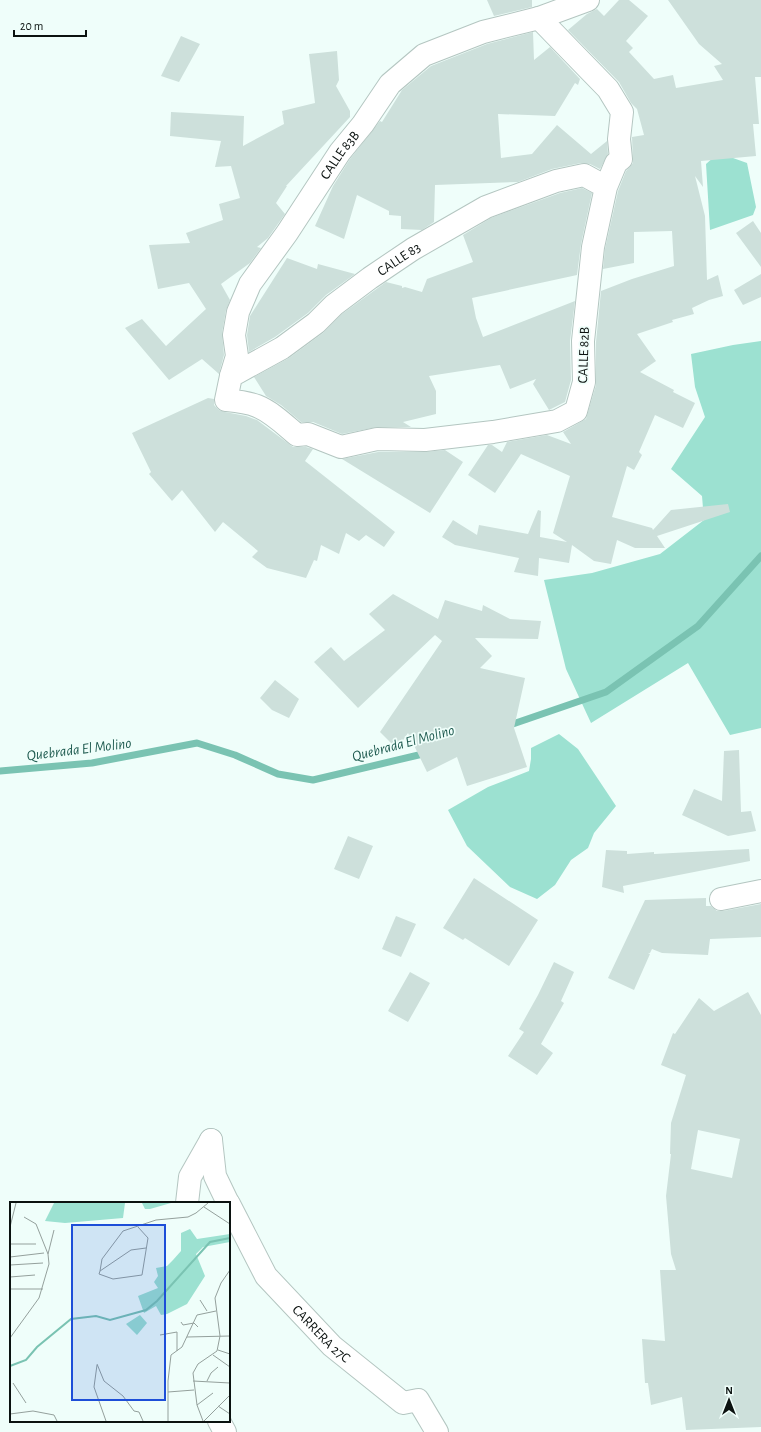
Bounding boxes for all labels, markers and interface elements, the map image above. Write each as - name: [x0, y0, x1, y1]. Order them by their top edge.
- scale bar: [14, 12, 86, 38]
- text: 20 m: [20, 20, 43, 32]
- street label: CALLE 83B: [318, 129, 362, 182]
- street label: CALLE 83: [375, 240, 423, 279]
- street label: CALLE 82B: [576, 327, 592, 384]
- water label: Quebrada El Molino: [350, 723, 456, 764]
- water label: Quebrada El Molino: [26, 736, 132, 763]
- inset map: [10, 1202, 230, 1422]
- street label: CARRERA 27C: [289, 1303, 353, 1366]
- north arrow: [709, 1380, 749, 1420]
- text: N: [725, 1385, 733, 1396]

